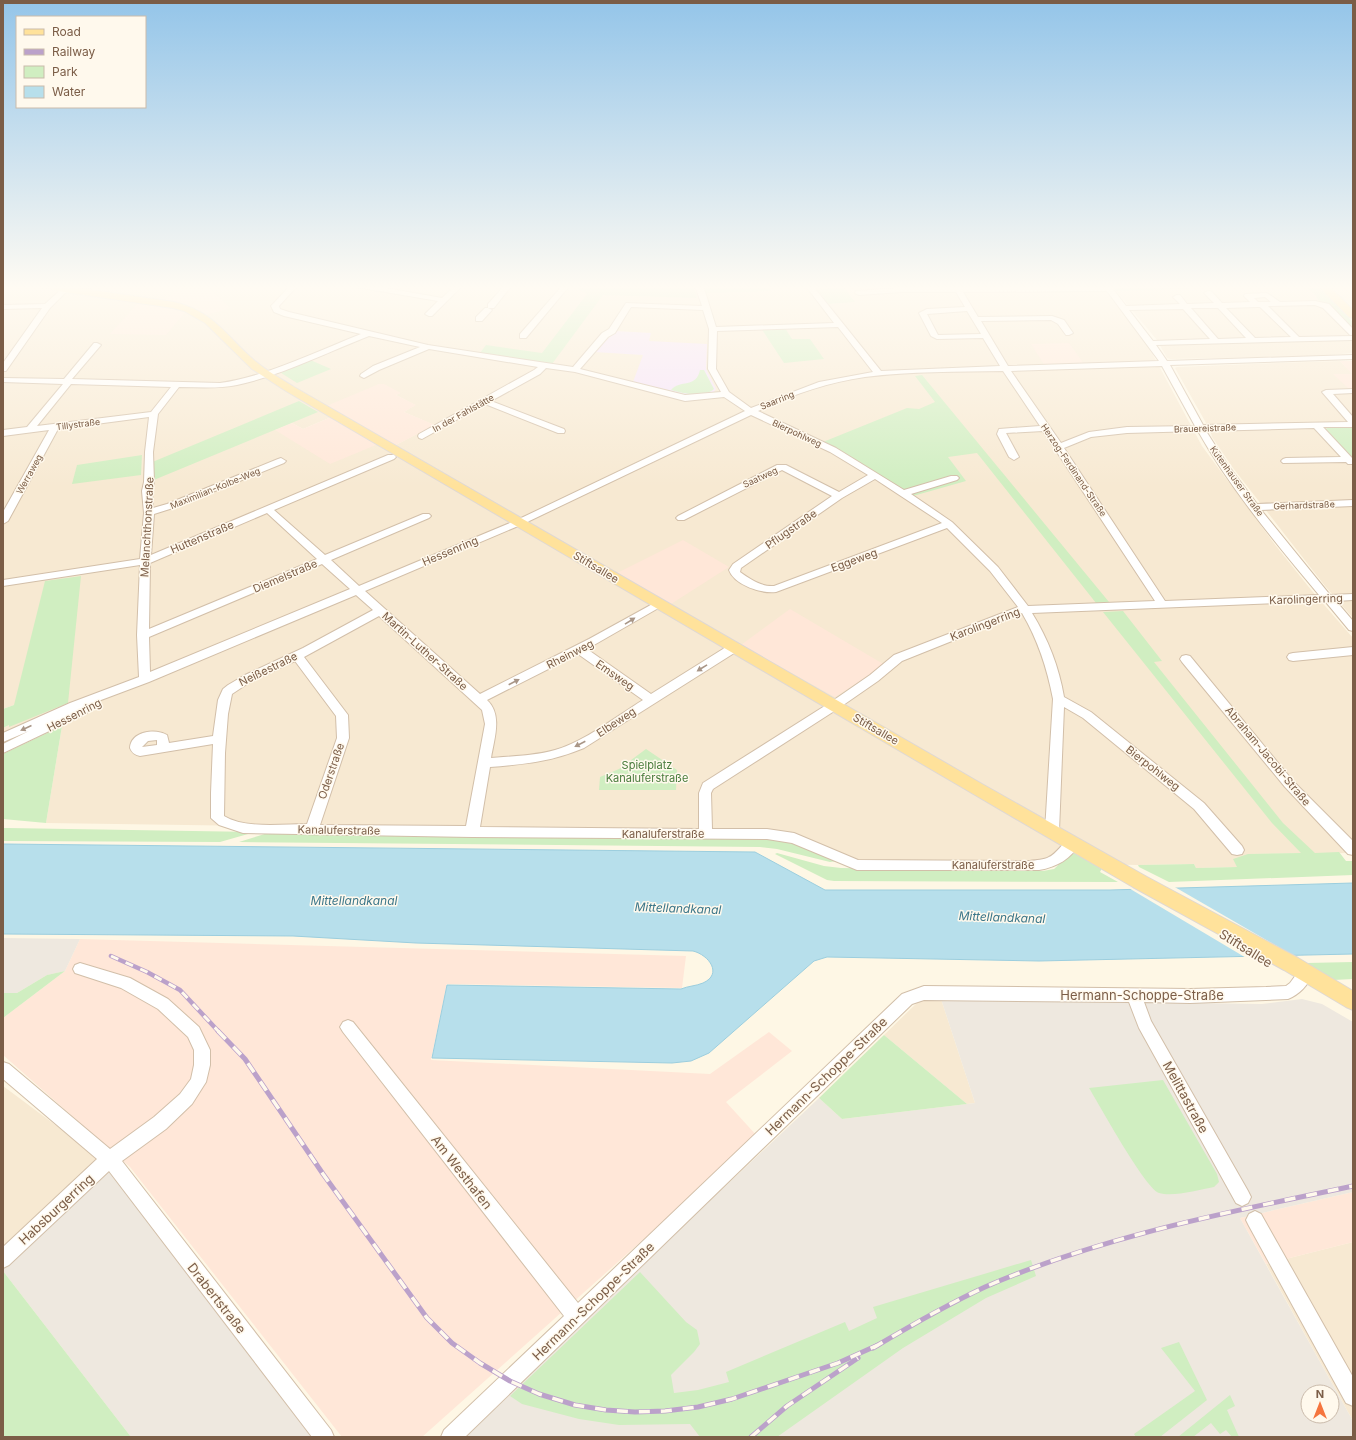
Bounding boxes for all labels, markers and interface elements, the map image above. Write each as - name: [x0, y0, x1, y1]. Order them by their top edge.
- legend: [16, 16, 146, 108]
- text: Road: [52, 24, 81, 39]
- text: Railway: [52, 44, 96, 59]
- text: Park: [52, 64, 78, 79]
- text: Water: [52, 84, 86, 99]
- street label: Saarring: [758, 388, 796, 412]
- street label: In der Fahlstätte: [431, 392, 495, 434]
- street label: Tillystraße: [55, 416, 101, 432]
- street label: Bierpohlweg: [771, 417, 823, 449]
- street label: Herzog-Ferdinand-Straße: [1039, 421, 1109, 519]
- street label: Brauereistraße: [1174, 421, 1236, 435]
- street label: Kutenhauser Straße: [1208, 444, 1266, 518]
- street label: Werraweg: [14, 452, 44, 496]
- street label: Saatweg: [741, 464, 779, 490]
- street label: Maximilian-Kolbe-Weg: [168, 465, 262, 511]
- street label: Melanchthonstraße: [137, 476, 157, 578]
- street label: Gerhardstraße: [1273, 498, 1335, 512]
- street label: Pflugstraße: [762, 506, 820, 552]
- street label: Huttenstraße: [168, 517, 236, 557]
- street label: Hessenring: [420, 533, 480, 569]
- street label: Eggeweg: [829, 545, 879, 575]
- street label: Stiftsallee: [571, 548, 621, 586]
- street label: Diemelstraße: [251, 556, 319, 596]
- street label: Karolingerring: [1269, 591, 1343, 607]
- street label: Karolingerring: [948, 604, 1022, 644]
- street label: Martin-Luther-Straße: [379, 609, 471, 693]
- one-way arrow: [624, 618, 636, 625]
- street label: Rheinweg: [544, 636, 596, 672]
- street label: Neißestraße: [236, 649, 300, 689]
- street label: Emsweg: [593, 657, 637, 693]
- one-way arrow: [697, 664, 707, 672]
- one-way arrow: [509, 679, 520, 685]
- street label: Hessenring: [44, 695, 104, 735]
- street label: Abraham-Jacobi-Straße: [1222, 703, 1314, 809]
- street label: Elbeweg: [594, 704, 638, 740]
- street label: Stiftsallee: [851, 710, 901, 748]
- one-way arrow: [19, 725, 31, 731]
- street label: Oderstraße: [315, 741, 347, 801]
- one-way arrow: [575, 741, 586, 748]
- street label: Bierpohlweg: [1123, 742, 1183, 794]
- park label: Spielplatz Kanaluferstraße: [606, 758, 688, 785]
- street label: Kanaluferstraße: [298, 822, 380, 838]
- street label: Kanaluferstraße: [622, 827, 704, 841]
- street label: Kanaluferstraße: [952, 858, 1034, 872]
- water label: Mittellandkanal: [311, 893, 397, 908]
- water label: Mittellandkanal: [634, 899, 722, 917]
- water label: Mittellandkanal: [958, 908, 1046, 926]
- street label: Stiftsallee: [1216, 925, 1276, 971]
- street label: Hermann-Schoppe-Straße: [1060, 987, 1224, 1003]
- street label: Hermann-Schoppe-Straße: [762, 1013, 890, 1139]
- street label: Melittastraße: [1160, 1058, 1212, 1136]
- street label: Am Westhafen: [428, 1132, 496, 1212]
- street label: Habsburgerring: [15, 1170, 97, 1248]
- street label: Hermann-Schoppe-Straße: [529, 1238, 657, 1364]
- street label: Drabertstraße: [184, 1259, 250, 1337]
- north arrow: [1300, 1384, 1340, 1424]
- text: N: [1316, 1387, 1324, 1401]

